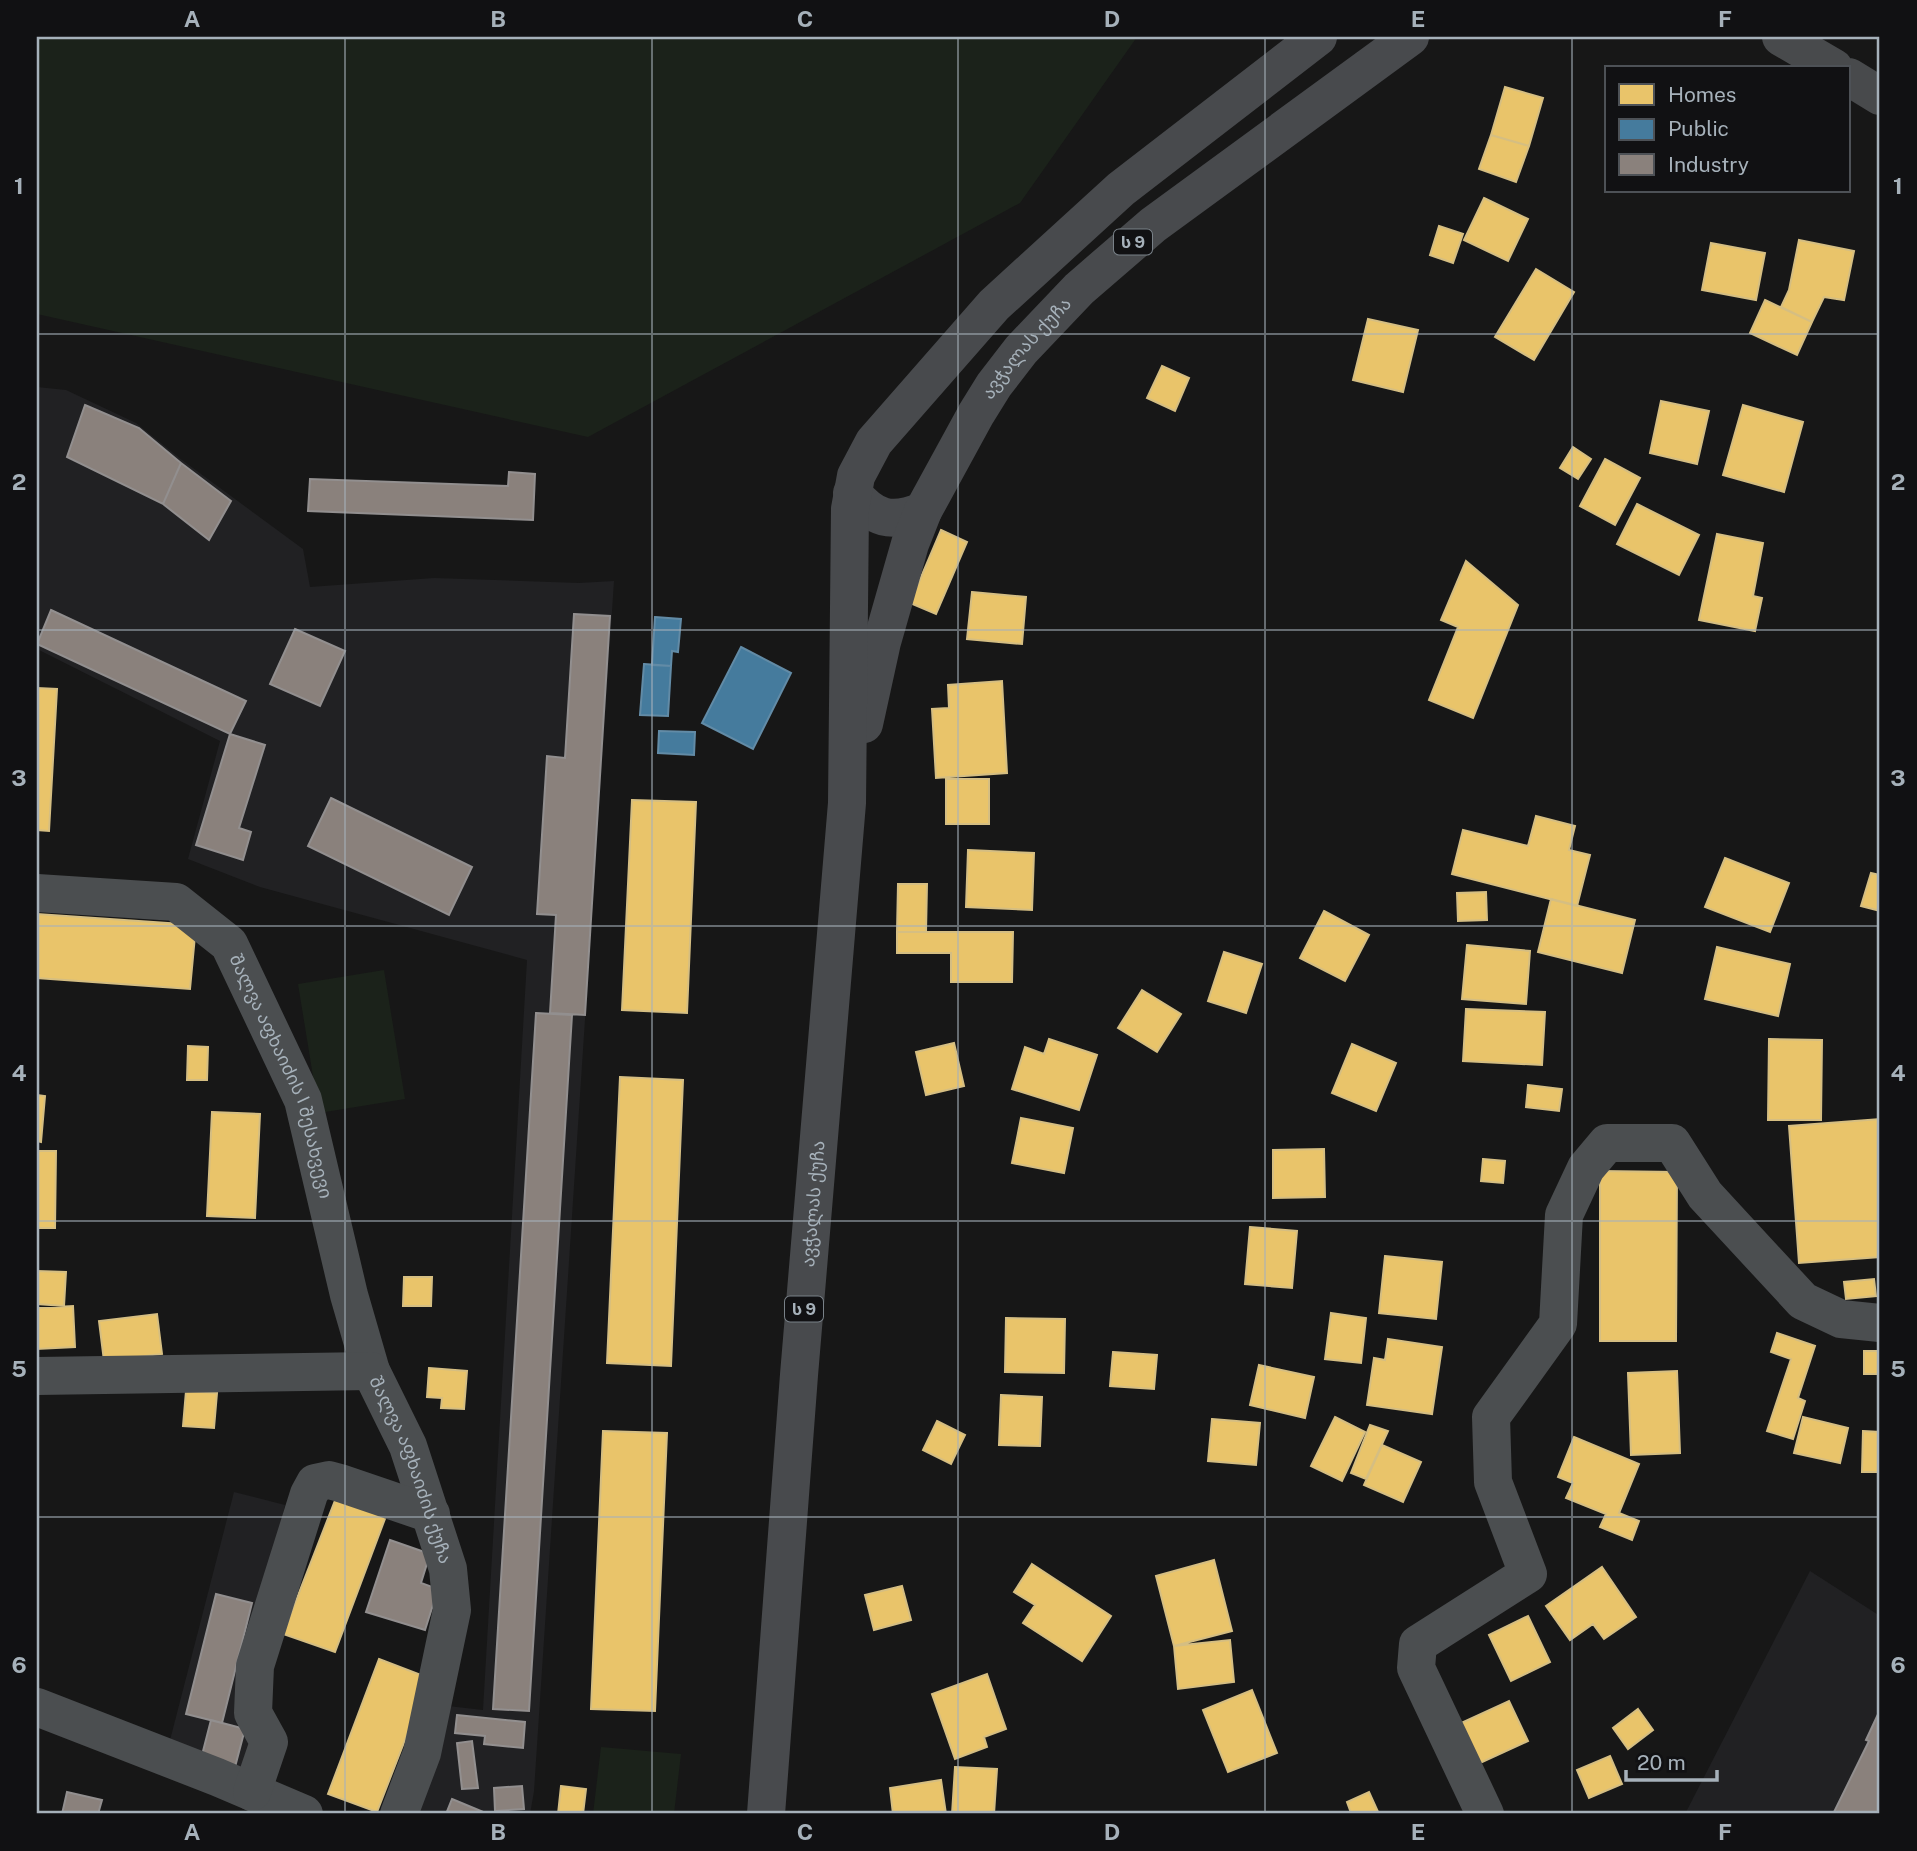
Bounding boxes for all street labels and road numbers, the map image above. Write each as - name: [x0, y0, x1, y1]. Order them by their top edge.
- road number: ს 9: [1114, 230, 1152, 254]
- street label: ავჭალას ქუჩა: [977, 293, 1075, 403]
- street label: შალვა აფხაიძის I შესახვევი: [225, 951, 337, 1201]
- street label: ავჭალას ქუჩა: [797, 1140, 829, 1268]
- road number: ს 9: [785, 1296, 823, 1322]
- street label: შალვა აფხაიძის ქუჩა: [365, 1373, 457, 1566]

